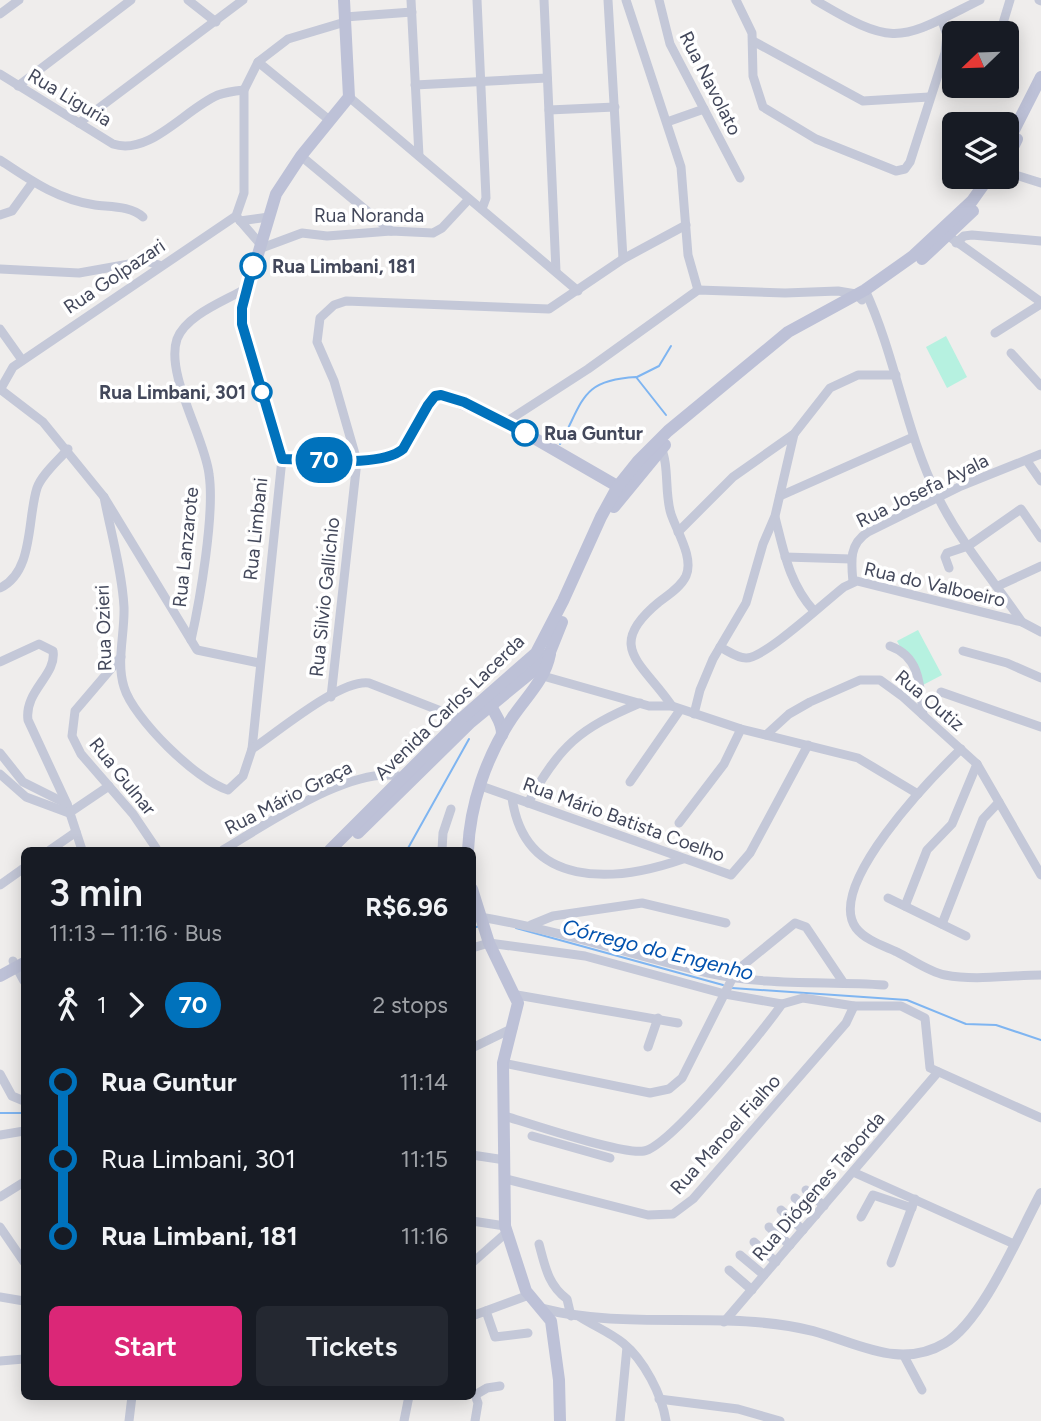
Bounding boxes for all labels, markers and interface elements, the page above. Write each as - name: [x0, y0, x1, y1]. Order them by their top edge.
- north arrow: [942, 21, 1018, 98]
- map controls: [942, 21, 1019, 189]
- street label: Rua Navolato: [674, 27, 747, 139]
- street label: Rua Liguria: [24, 64, 116, 131]
- button: layers: [942, 112, 1019, 189]
- street label: Rua Noranda: [314, 204, 424, 227]
- street label: Rua Golpazari: [59, 234, 169, 319]
- marker: Rua Limbani, 181: [240, 253, 266, 279]
- place label: Rua Limbani, 181: [272, 255, 416, 278]
- place label: Rua Limbani, 301: [99, 381, 246, 404]
- marker: Rua Limbani, 301: [252, 382, 272, 402]
- marker: Rua Guntur: [512, 420, 538, 446]
- place label: Rua Guntur: [544, 422, 643, 445]
- line badge: 70: [292, 437, 356, 483]
- text: 70: [310, 445, 338, 474]
- street label: Rua Josefa Ayala: [852, 449, 992, 532]
- street label: Rua Limbani: [239, 477, 272, 582]
- street label: Rua Lanzarote: [168, 486, 203, 608]
- street label: Rua Silvio Gallichio: [305, 516, 344, 678]
- street label: Rua do Valboeiro: [862, 557, 1008, 612]
- street label: Rua Ozieri: [90, 584, 117, 672]
- street label: Avenida Carlos Lacerda: [370, 630, 529, 785]
- street label: Rua Outiz: [890, 665, 969, 736]
- street label: Rua Gulnar: [84, 733, 161, 820]
- street label: Rua Mário Graça: [221, 755, 356, 839]
- street label: Rua Mário Batista Coelho: [520, 772, 728, 867]
- text: 3 min: [49, 870, 143, 916]
- text: R$6.96: [365, 891, 448, 923]
- water label: Córrego do Engenho: [560, 914, 756, 985]
- text: 11:13 – 11:16 · Bus: [49, 919, 222, 947]
- icon: walk: [49, 986, 87, 1024]
- icon: forward: [117, 986, 155, 1024]
- text: 70: [179, 990, 207, 1019]
- text: 1: [97, 991, 107, 1019]
- text: 2 stops: [372, 991, 448, 1019]
- text: Rua Guntur: [101, 1066, 237, 1098]
- text: 11:14: [399, 1068, 448, 1096]
- street label: Rua Manoel Fialho: [665, 1070, 785, 1199]
- street label: Rua Diógenes Taborda: [747, 1107, 889, 1266]
- text: Rua Limbani, 301: [101, 1143, 296, 1175]
- text: 11:15: [400, 1145, 448, 1173]
- text: Rua Limbani, 181: [101, 1220, 298, 1252]
- text: 11:16: [401, 1222, 448, 1250]
- button: Start: [49, 1306, 242, 1386]
- button: Tickets: [256, 1306, 448, 1386]

